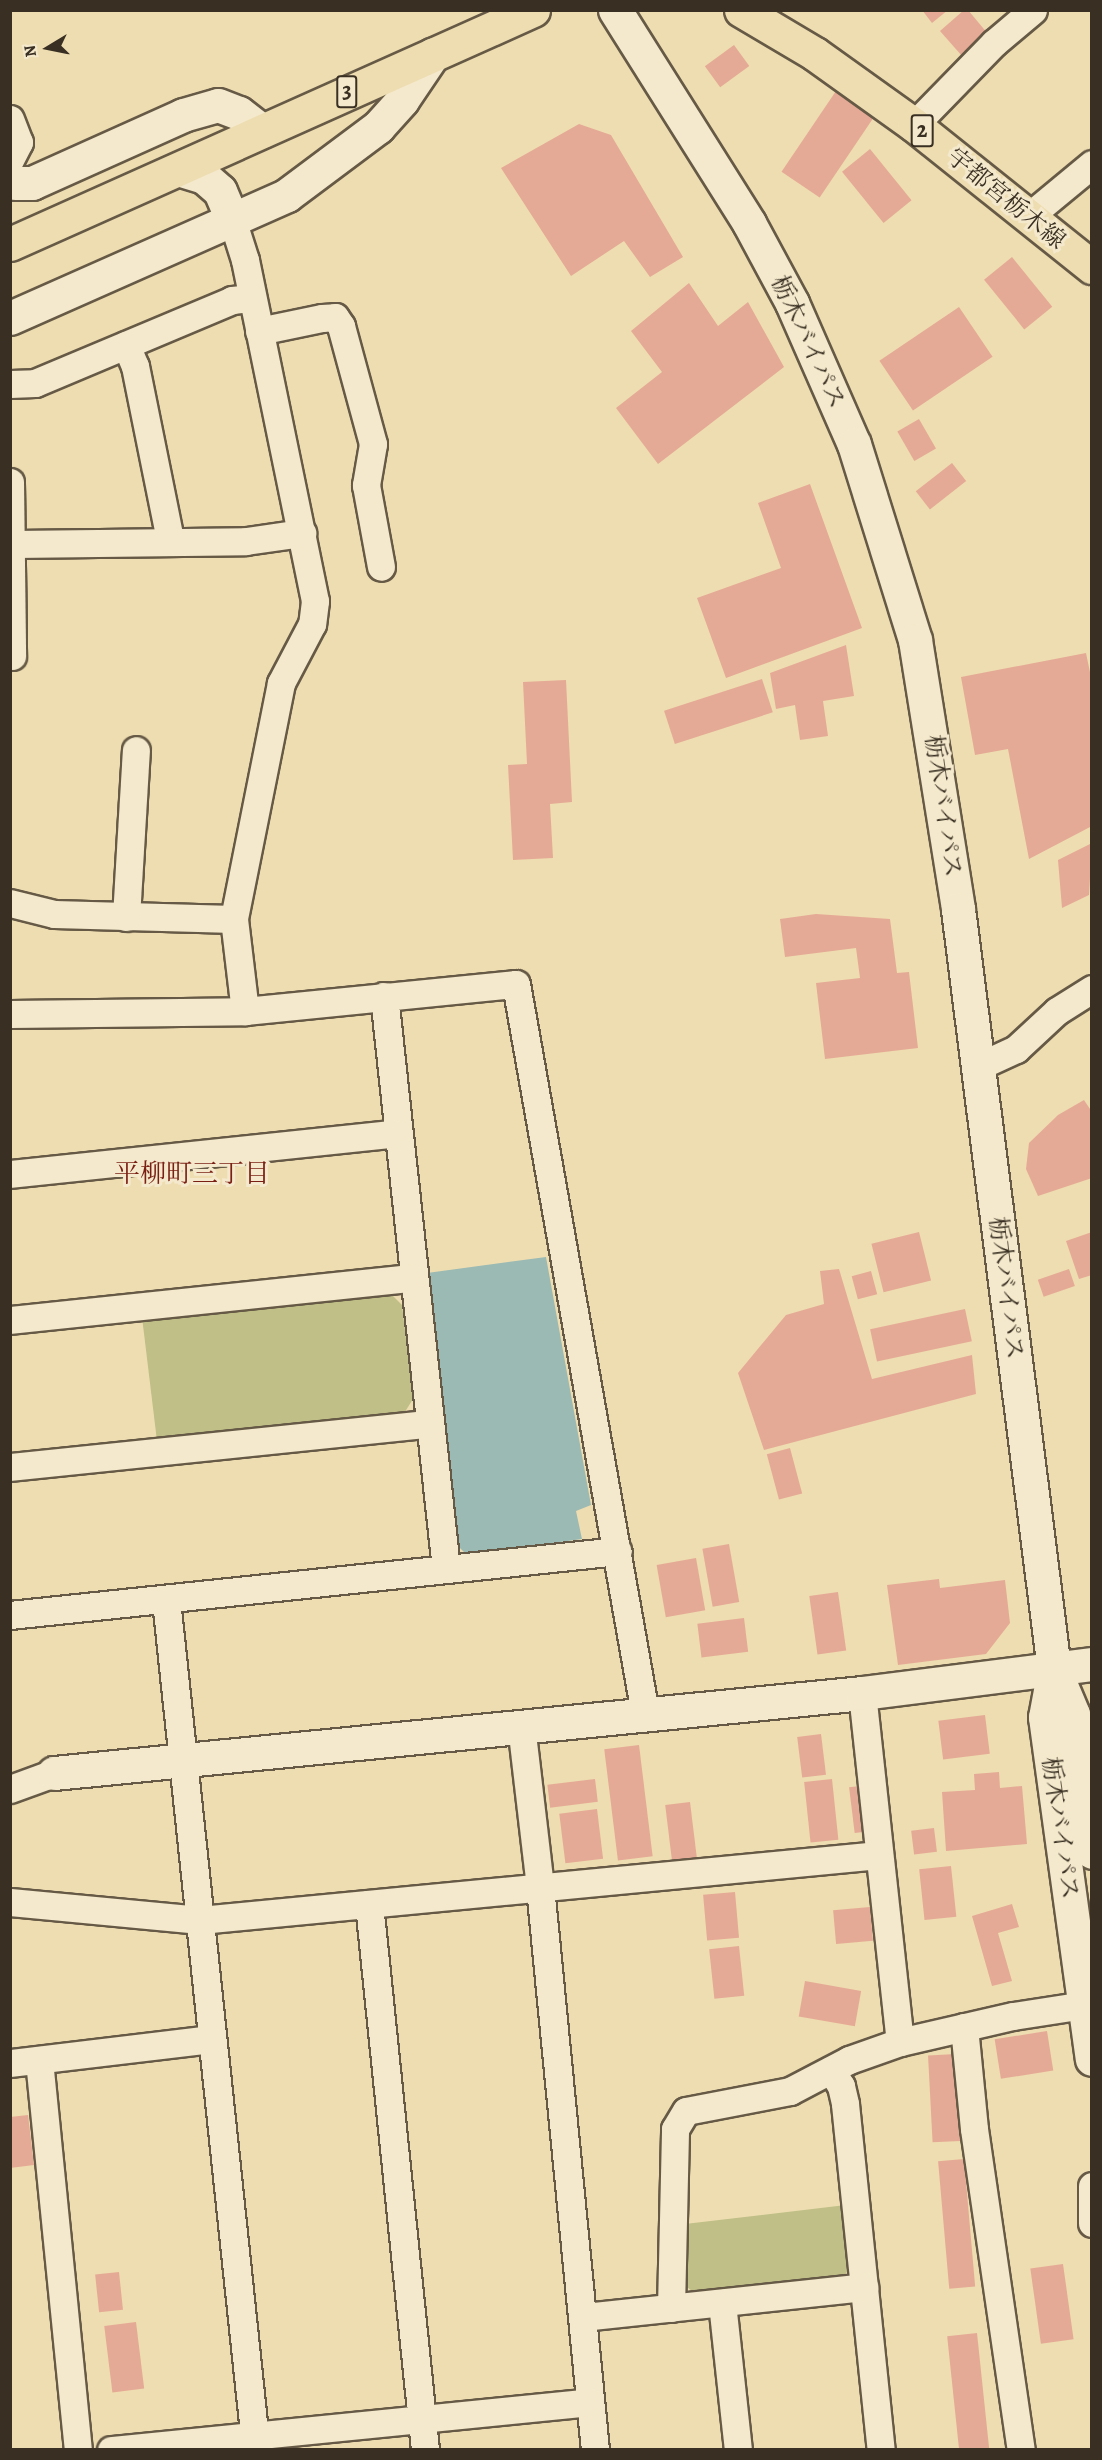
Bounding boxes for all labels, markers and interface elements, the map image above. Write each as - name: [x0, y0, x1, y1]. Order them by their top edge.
- north arrow: [18, 18, 78, 78]
- text: N: [18, 43, 42, 59]
- road number: 3: [335, 73, 359, 111]
- road number: 2: [910, 112, 934, 150]
- street label: 宇都宮栃木線: [941, 142, 1071, 256]
- street label: 栃木バイパス: [765, 271, 851, 413]
- street label: 栃木バイパス: [919, 733, 967, 879]
- district label: 平柳町三丁目: [114, 1158, 270, 1190]
- street label: 栃木バイパス: [983, 1215, 1029, 1361]
- street label: 栃木バイパス: [1036, 1755, 1084, 1901]

